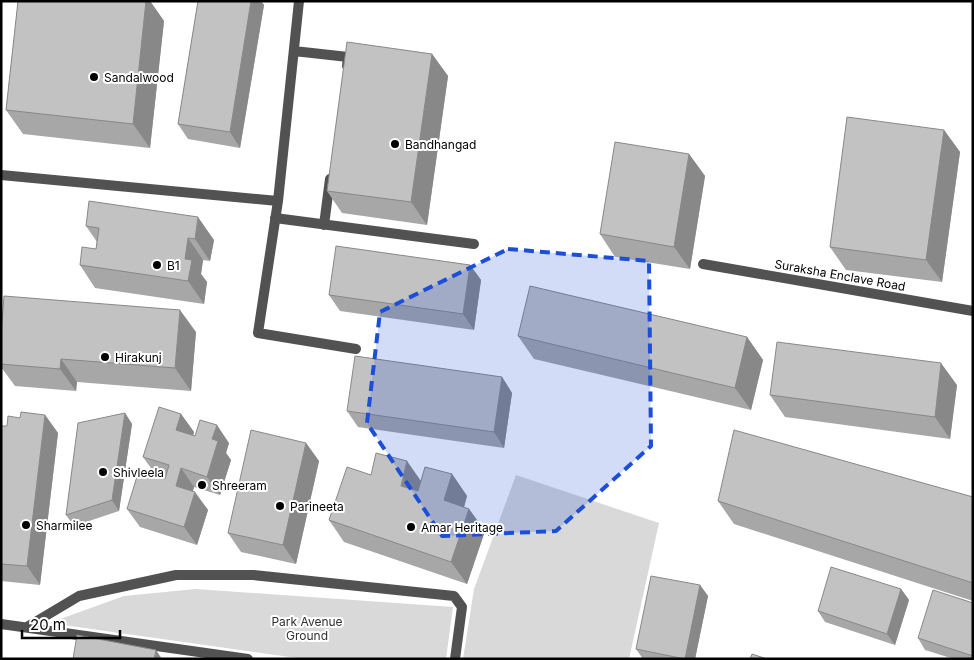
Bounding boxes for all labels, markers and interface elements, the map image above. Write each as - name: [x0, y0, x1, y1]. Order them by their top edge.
- place label: Sandalwood: [104, 70, 174, 85]
- marker: Sandalwood: [88, 71, 100, 83]
- place label: Bandhangad: [405, 137, 476, 152]
- marker: Bandhangad: [389, 138, 401, 150]
- street label: Suraksha Enclave Road: [773, 256, 907, 294]
- place label: B1: [167, 258, 180, 273]
- marker: B1: [151, 259, 163, 271]
- place label: Hirakunj: [115, 350, 162, 365]
- marker: Hirakunj: [99, 351, 111, 363]
- place label: Shivleela: [113, 465, 164, 480]
- marker: Shivleela: [97, 466, 109, 478]
- place label: Shreeram: [212, 478, 267, 493]
- marker: Shreeram: [196, 479, 208, 491]
- place label: Parineeta: [290, 499, 344, 514]
- marker: Parineeta: [274, 500, 286, 512]
- place label: Sharmilee: [36, 518, 93, 533]
- marker: Sharmilee: [20, 519, 32, 531]
- place label: Amar Heritage: [421, 520, 503, 535]
- marker: Amar Heritage: [405, 521, 417, 533]
- scale bar: [22, 608, 120, 640]
- park label: Park Avenue Ground: [271, 614, 343, 643]
- text: 20 m: [30, 615, 66, 634]

